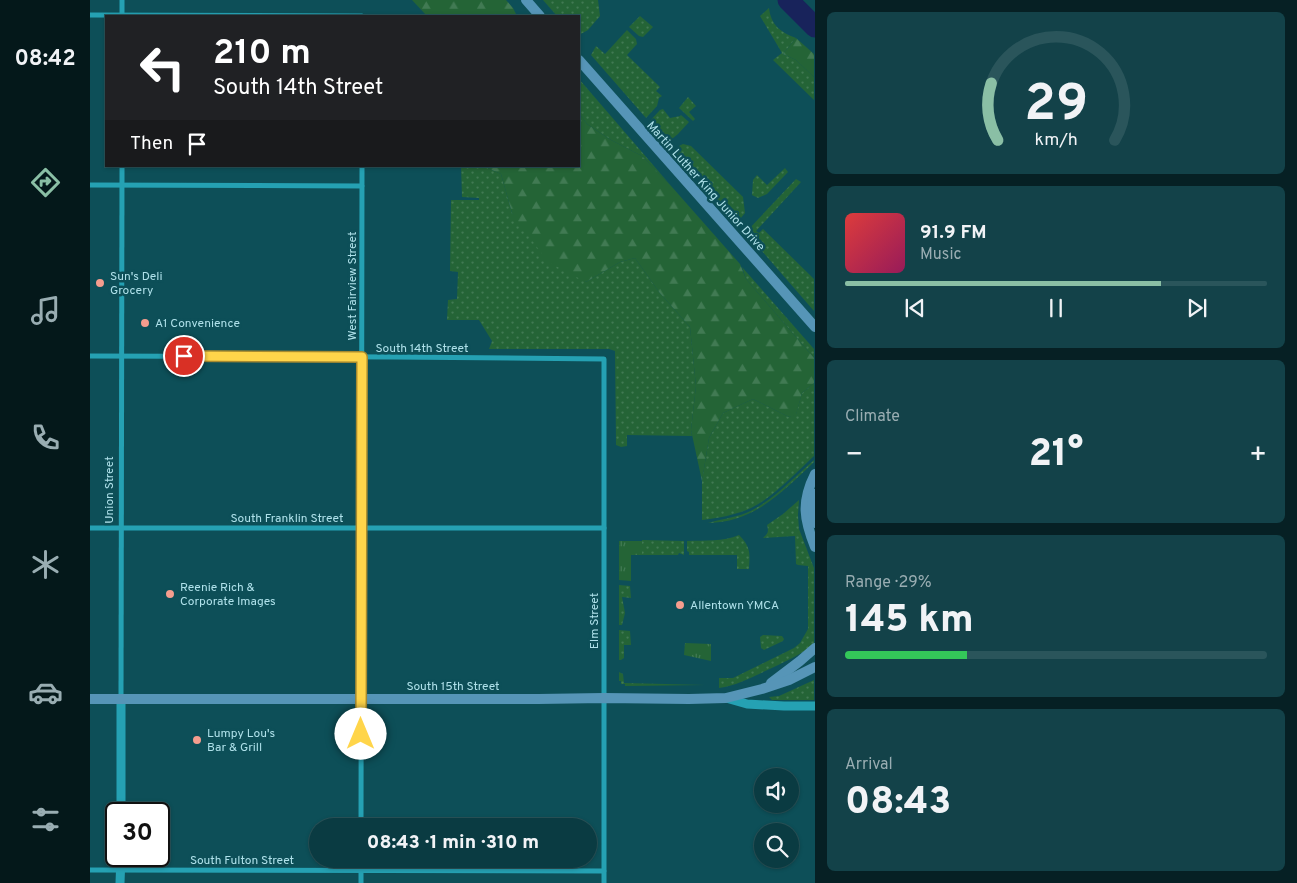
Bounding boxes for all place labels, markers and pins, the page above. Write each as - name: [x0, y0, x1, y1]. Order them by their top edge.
- place label: Sun's Deli Grocery: [110, 269, 163, 299]
- marker: Sun's Deli Grocery: [94, 277, 106, 289]
- place label: A1 Convenience: [155, 316, 240, 332]
- marker: A1 Convenience: [139, 317, 151, 329]
- pin: [163, 335, 205, 377]
- place label: Reenie Rich & Corporate Images: [180, 580, 276, 610]
- marker: Reenie Rich & Corporate Images: [164, 588, 176, 600]
- place label: Allentown YMCA: [690, 598, 779, 614]
- marker: Allentown YMCA: [674, 599, 686, 611]
- place label: Lumpy Lou's Bar & Grill: [207, 726, 275, 756]
- marker: Lumpy Lou's Bar & Grill: [191, 734, 203, 746]

